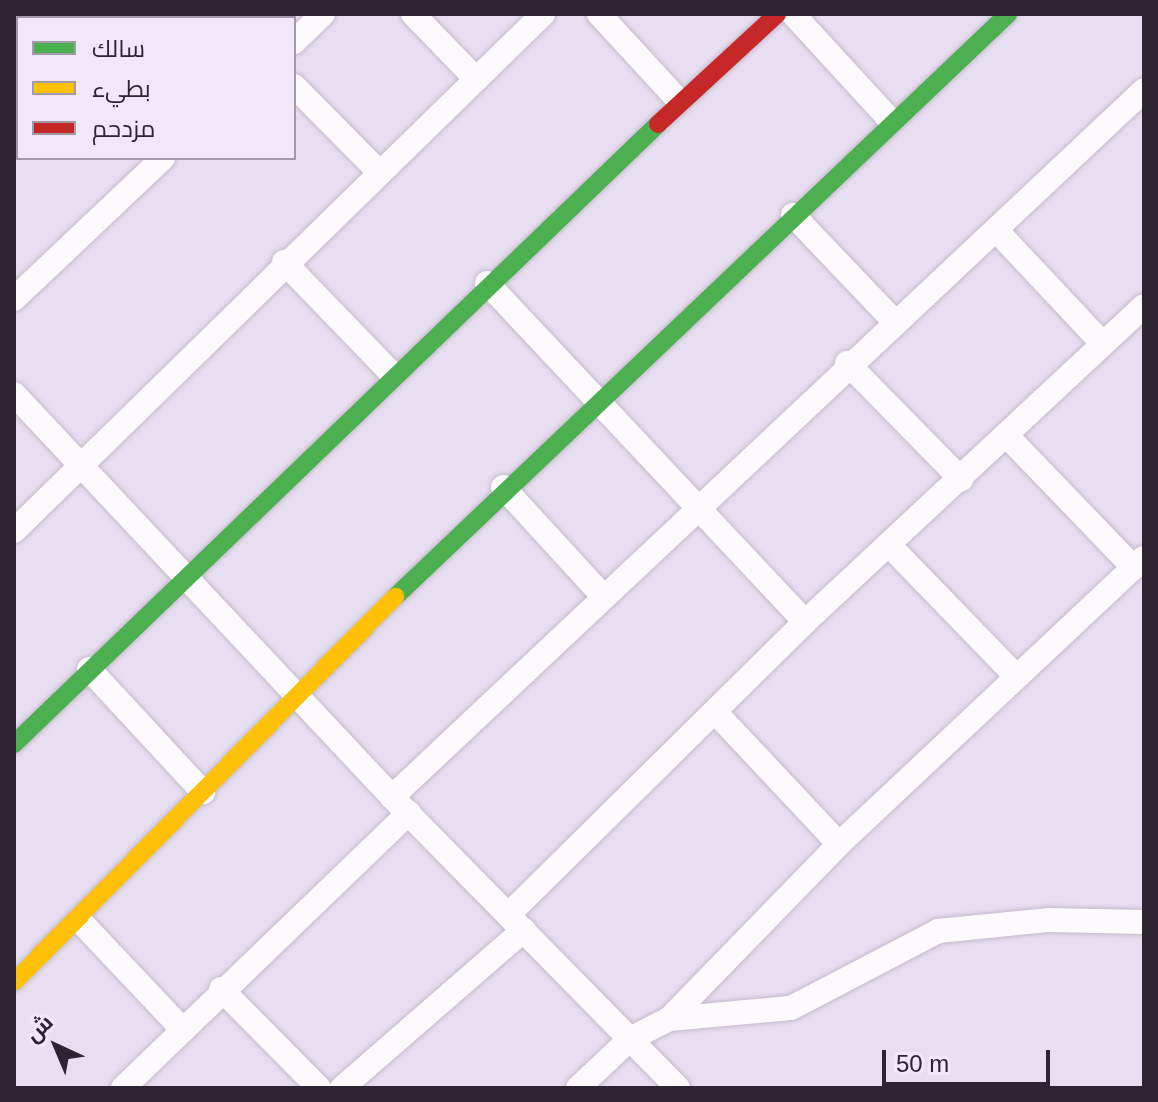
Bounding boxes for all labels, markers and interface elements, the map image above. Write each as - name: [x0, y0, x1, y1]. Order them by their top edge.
- legend: [16, 16, 296, 160]
- text: سالك: [92, 35, 145, 62]
- text: بطيء: [92, 75, 151, 102]
- text: مزدحم: [92, 115, 155, 142]
- north arrow: [16, 1006, 96, 1086]
- text: ش: [20, 1010, 58, 1047]
- scale bar: [886, 1034, 1054, 1084]
- text: 50 m: [896, 1050, 949, 1077]

